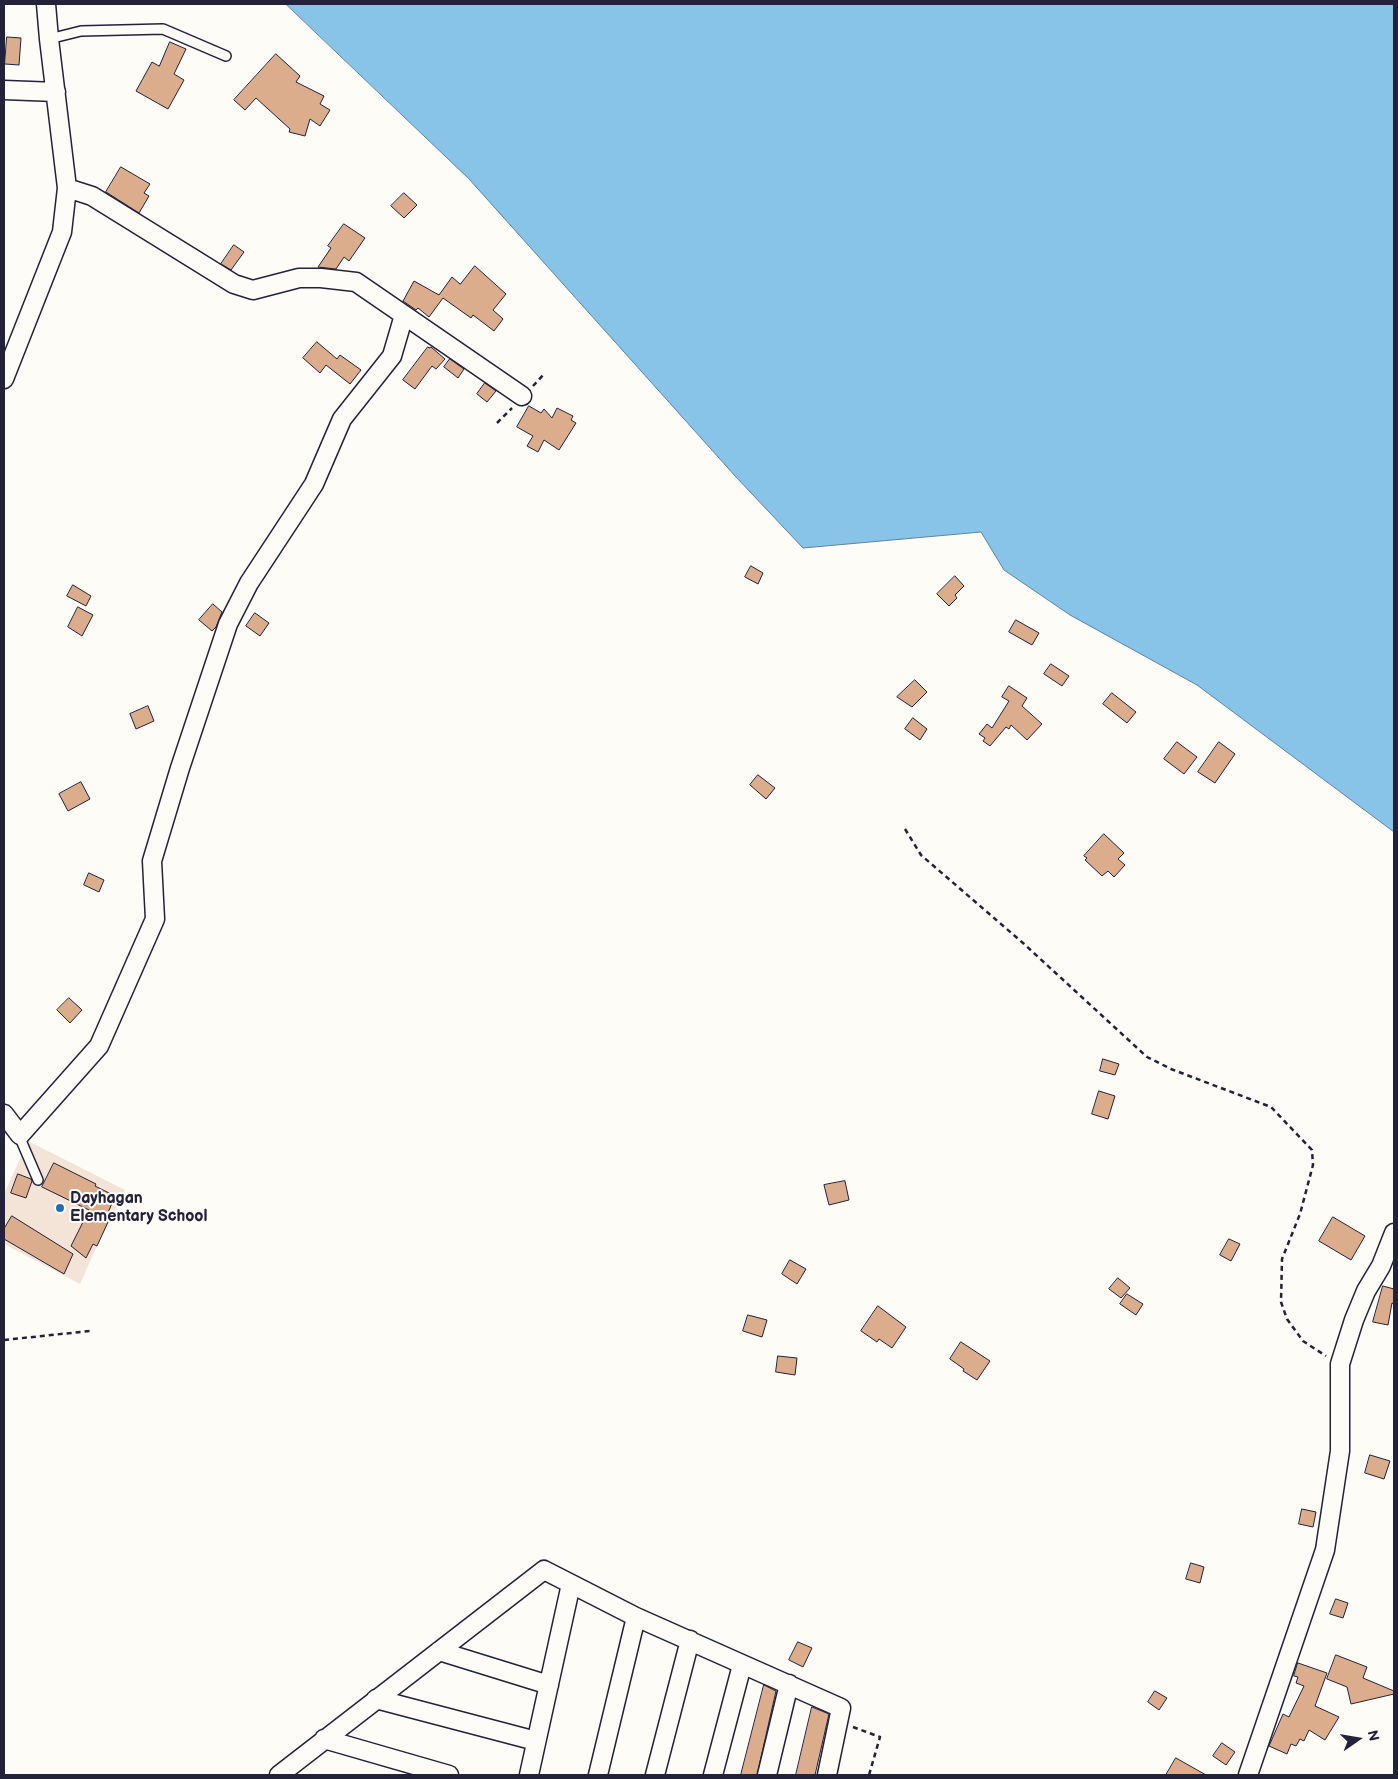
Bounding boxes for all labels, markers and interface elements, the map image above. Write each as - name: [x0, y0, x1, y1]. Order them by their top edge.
- place label: Dayhagan Elementary School: [70, 1189, 207, 1227]
- marker: Dayhagan Elementary School: [54, 1202, 66, 1214]
- north arrow: [1333, 1714, 1383, 1764]
- text: N: [1364, 1728, 1383, 1743]

